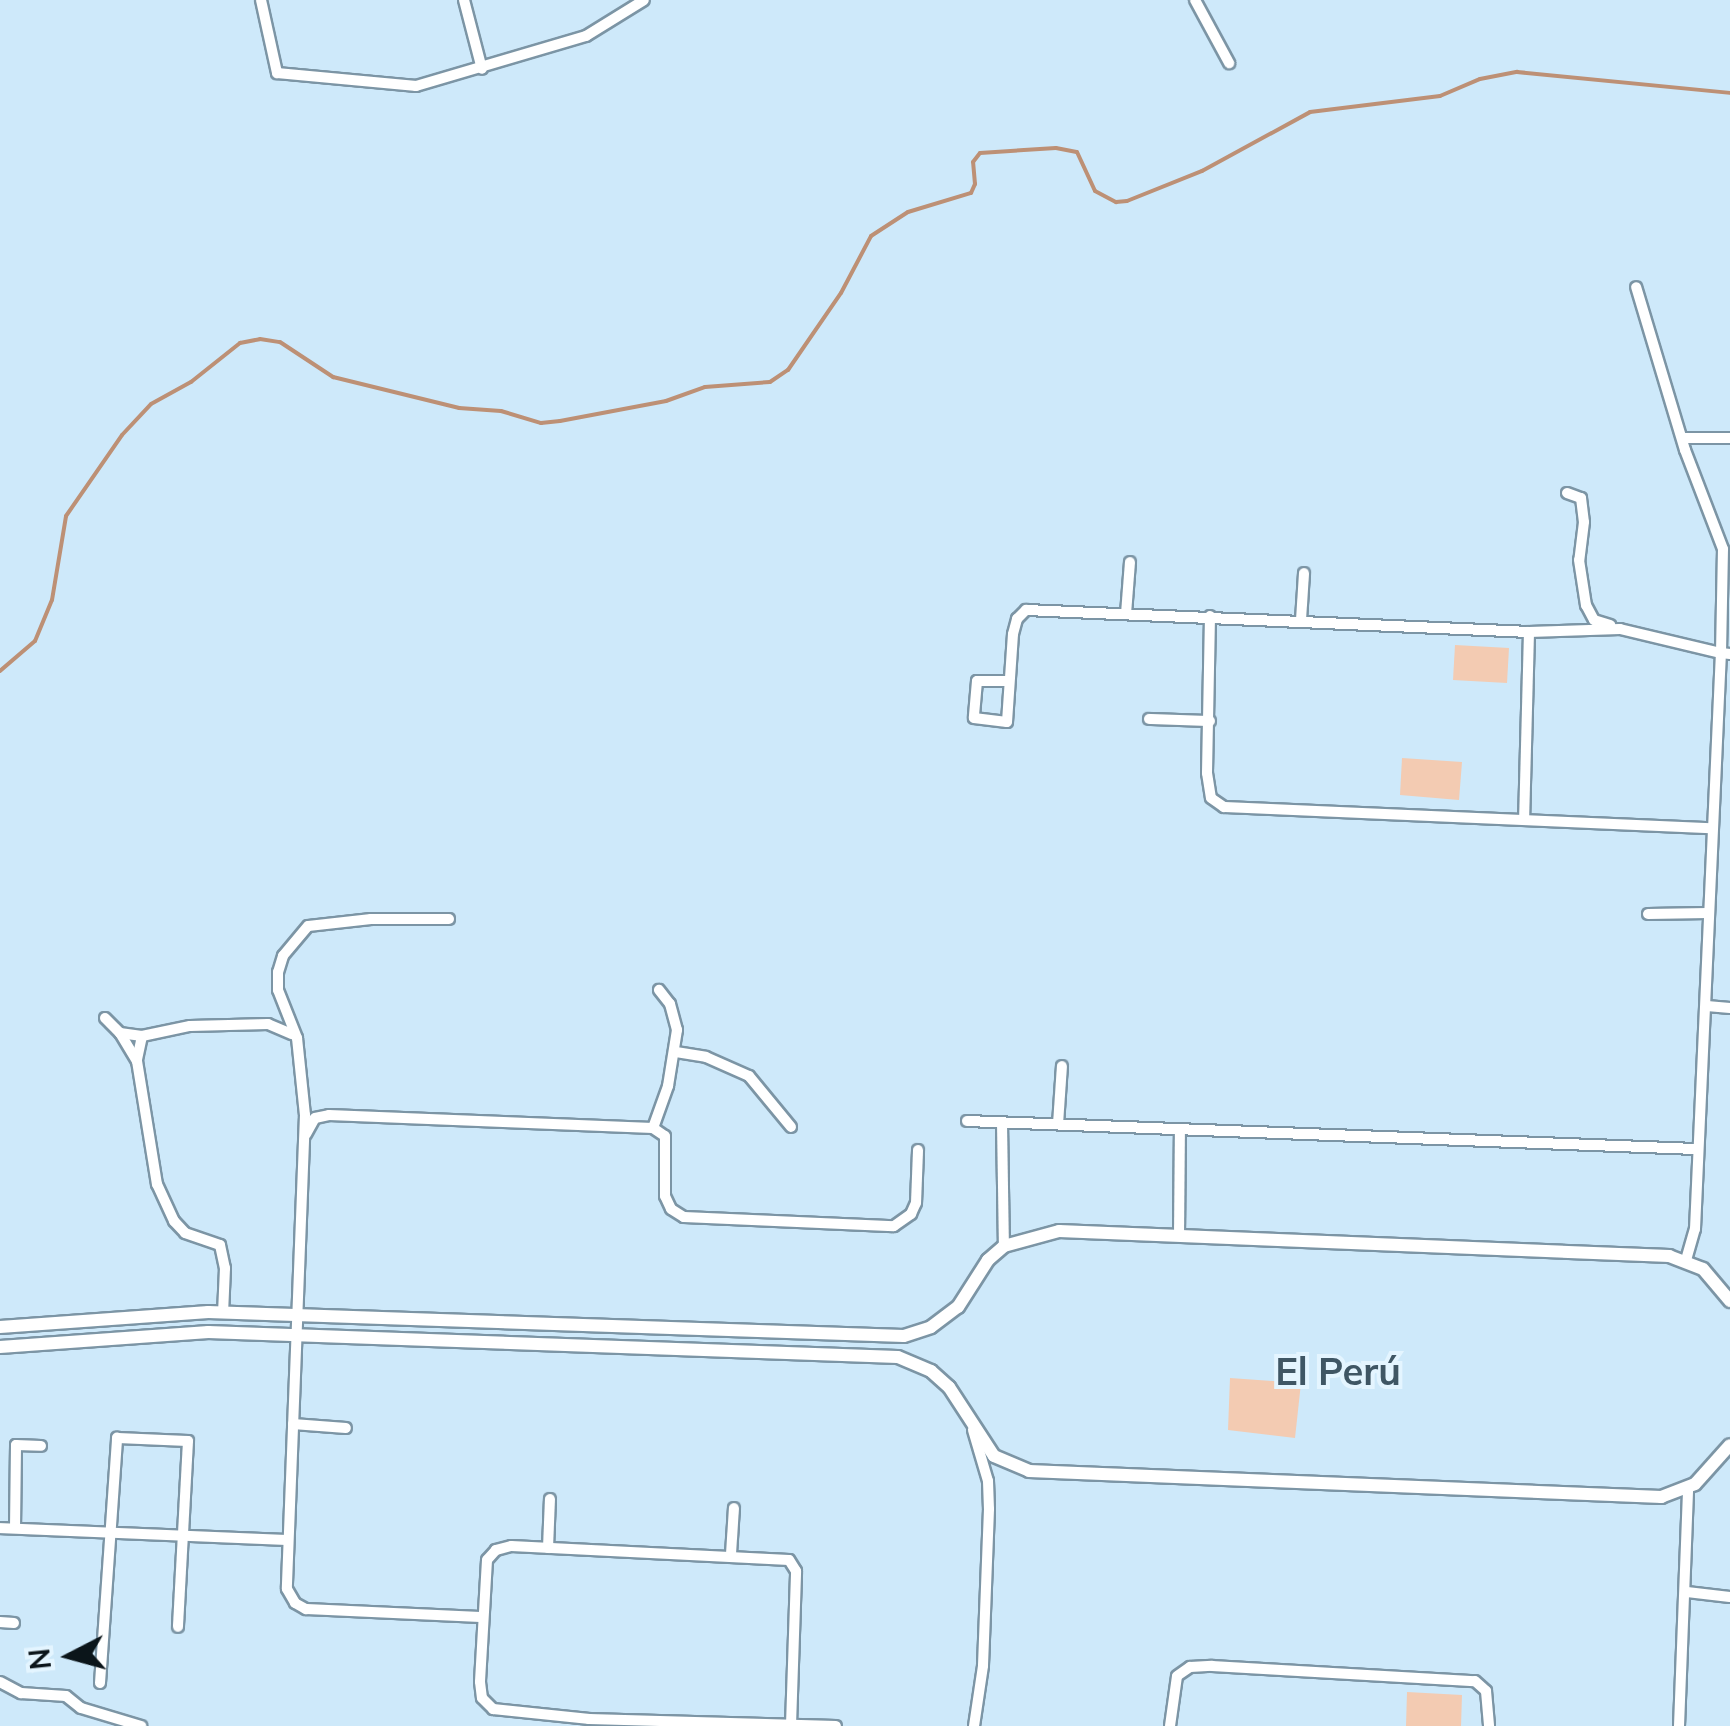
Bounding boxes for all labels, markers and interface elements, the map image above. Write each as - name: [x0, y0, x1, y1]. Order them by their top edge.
- district label: El Perú: [1275, 1349, 1401, 1395]
- north arrow: [20, 1606, 120, 1706]
- text: N: [21, 1647, 58, 1672]

